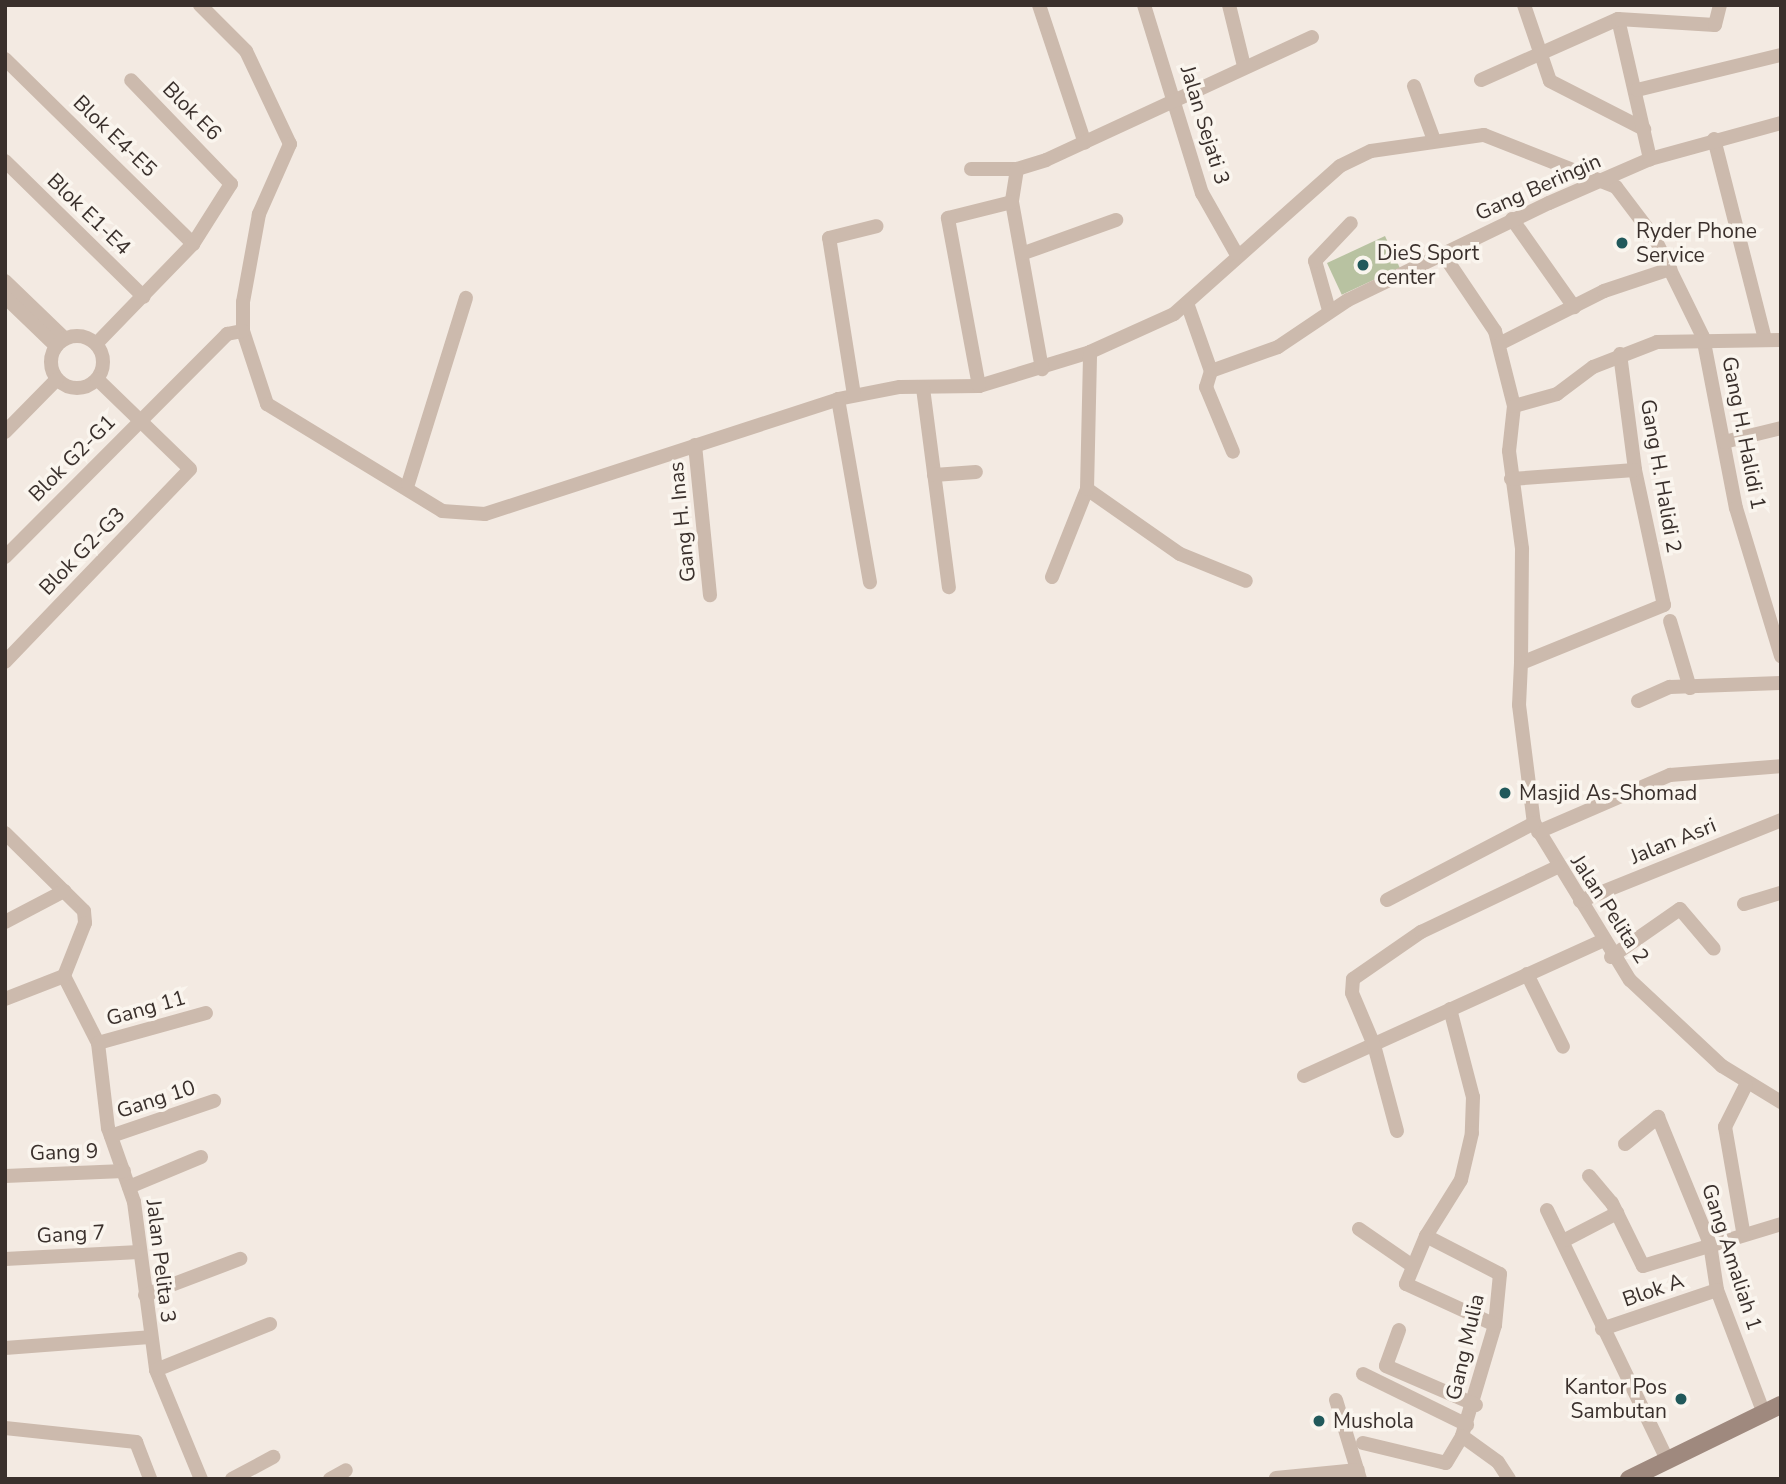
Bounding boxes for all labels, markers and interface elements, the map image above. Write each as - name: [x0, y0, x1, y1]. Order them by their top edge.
- street label: Jalan Sejati 3: [1175, 63, 1235, 187]
- street label: Blok E6: [157, 76, 227, 146]
- street label: Blok E4-E5: [68, 90, 162, 182]
- street label: Gang Beringin: [1471, 148, 1605, 226]
- street label: Blok E1-E4: [42, 168, 136, 260]
- place label: Ryder Phone Service: [1636, 218, 1757, 268]
- marker: Ryder Phone Service: [1614, 235, 1630, 251]
- place label: DieS Sport center: [1377, 240, 1479, 290]
- marker: DieS Sport center: [1355, 257, 1371, 273]
- street label: Gang H. Halidi 1: [1717, 354, 1771, 512]
- street label: Gang H. Halidi 2: [1635, 397, 1687, 555]
- street label: Blok G2-G1: [23, 409, 121, 507]
- street label: Gang H. Inas: [663, 461, 701, 583]
- street label: Blok G2-G3: [34, 502, 130, 600]
- place label: Masjid As-Shomad: [1519, 780, 1697, 806]
- marker: Masjid As-Shomad: [1497, 785, 1513, 801]
- street label: Jalan Asri: [1626, 812, 1720, 870]
- street label: Jalan Pelita 2: [1566, 850, 1654, 968]
- street label: Gang 11: [103, 985, 189, 1031]
- street label: Gang 10: [113, 1074, 199, 1124]
- street label: Gang 9: [29, 1138, 99, 1166]
- street label: Gang Amaliah 1: [1696, 1181, 1768, 1333]
- street label: Jalan Pelita 3: [141, 1198, 181, 1324]
- street label: Gang 7: [36, 1220, 106, 1248]
- street label: Blok A: [1619, 1268, 1687, 1312]
- street label: Gang Mulia: [1441, 1292, 1489, 1402]
- place label: Kantor Pos Sambutan: [1564, 1374, 1667, 1424]
- marker: Kantor Pos Sambutan: [1673, 1391, 1689, 1407]
- place label: Mushola: [1333, 1408, 1414, 1434]
- marker: Mushola: [1311, 1413, 1327, 1429]

